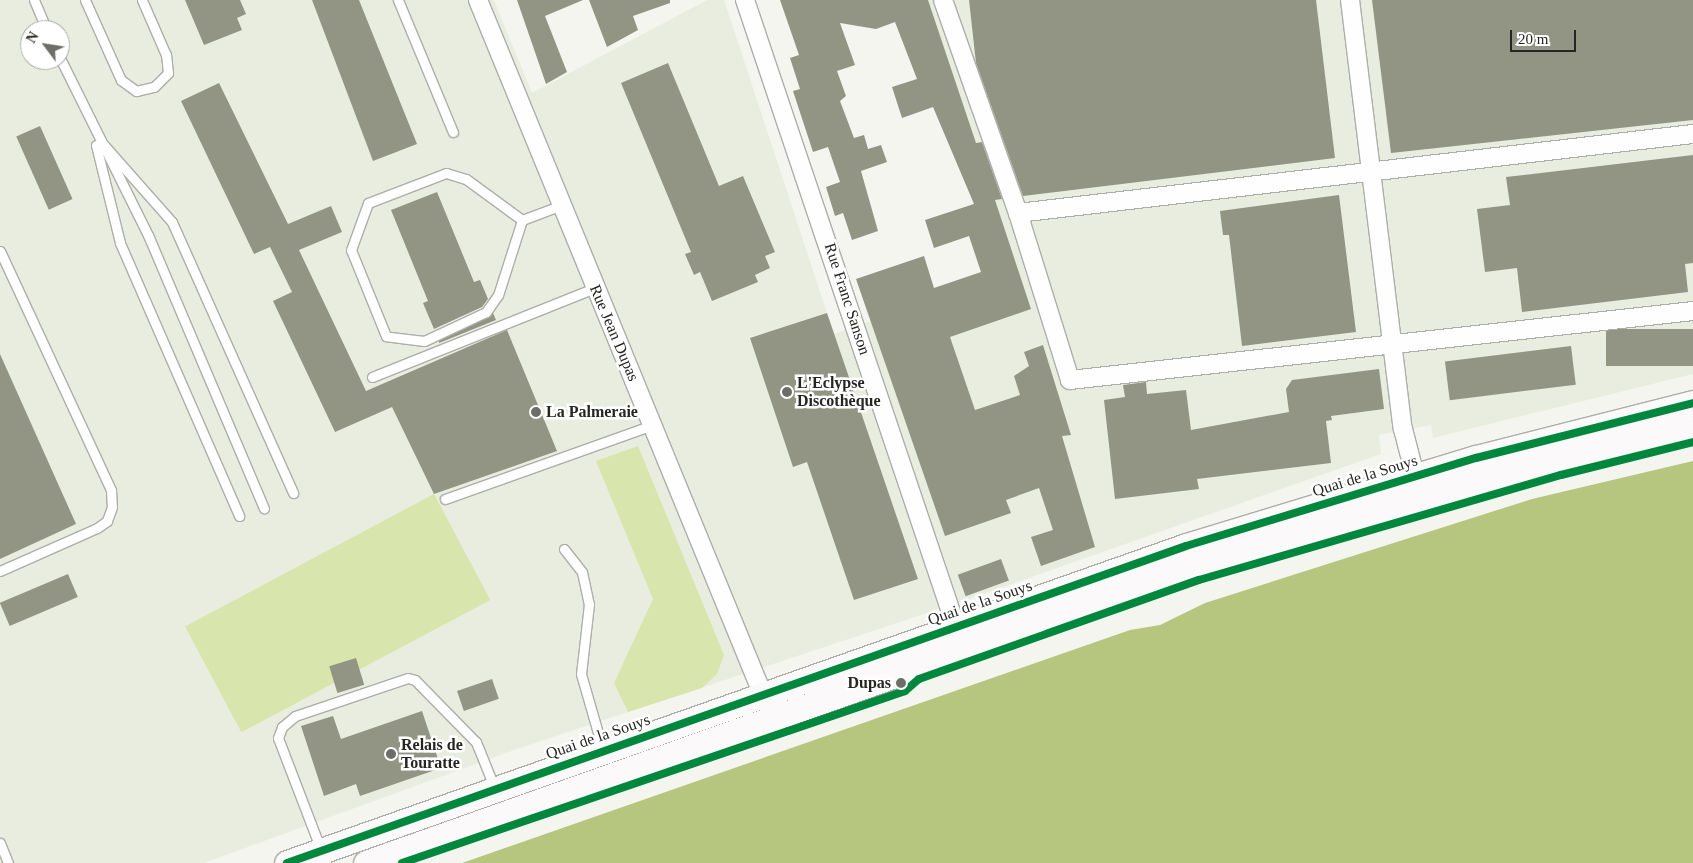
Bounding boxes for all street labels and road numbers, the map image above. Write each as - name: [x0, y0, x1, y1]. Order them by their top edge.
- street label: Rue Franc Sanson: [820, 241, 874, 357]
- street label: Rue Jean Dupas: [585, 282, 643, 384]
- street label: Quai de la Souys: [1310, 451, 1420, 501]
- street label: Quai de la Souys: [925, 576, 1035, 630]
- street label: Quai de la Souys: [543, 710, 653, 764]

